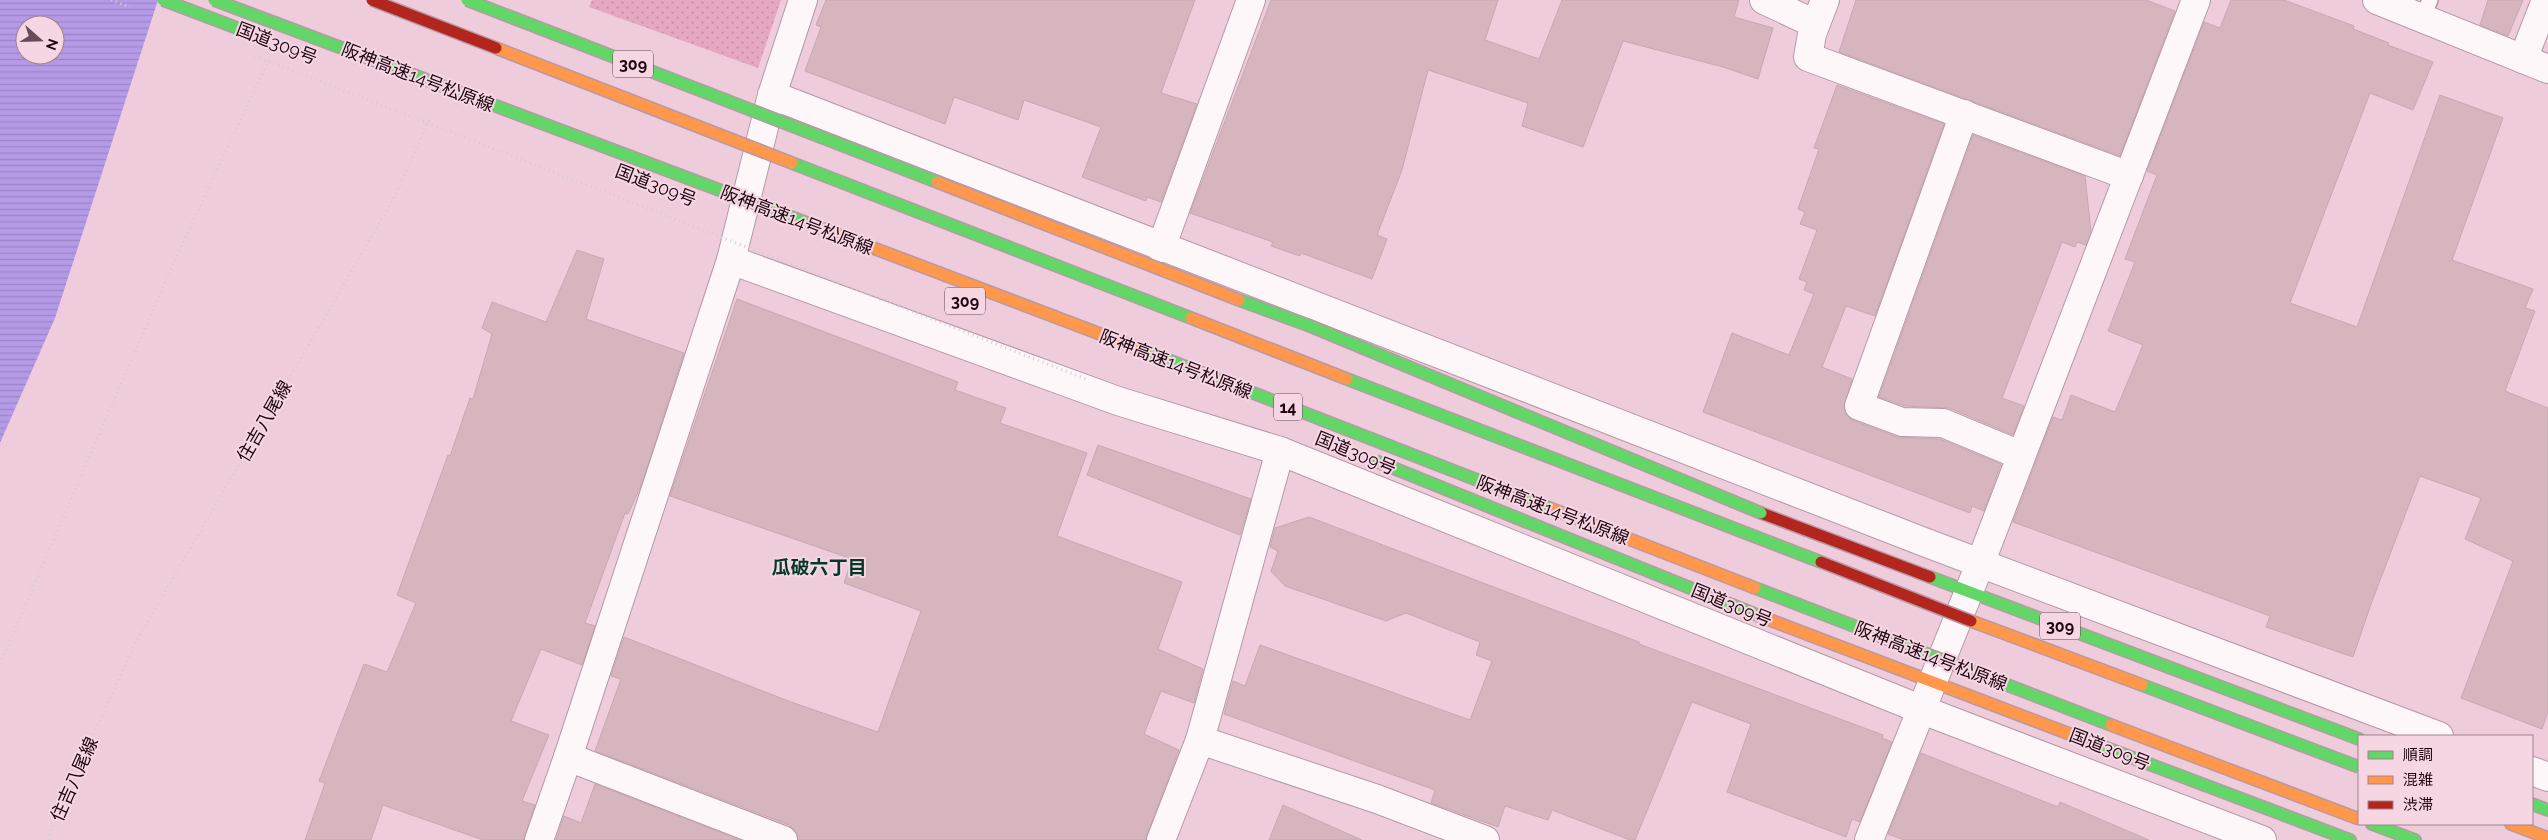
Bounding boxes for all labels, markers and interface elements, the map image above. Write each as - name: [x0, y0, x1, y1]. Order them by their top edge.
- north arrow: [15, 15, 65, 65]
- street label: 国道309号: [233, 18, 321, 68]
- text: N: [43, 37, 62, 52]
- street label: 阪神高速14号松原線: [339, 38, 497, 116]
- road number: 309: [613, 51, 653, 78]
- street label: 国道309号: [612, 160, 700, 210]
- street label: 阪神高速14号松原線: [718, 181, 876, 259]
- road number: 309: [945, 288, 985, 314]
- street label: 阪神高速14号松原線: [1097, 325, 1255, 403]
- street label: 住吉八尾線: [232, 377, 296, 465]
- road number: 14: [1274, 394, 1302, 421]
- street label: 国道309号: [1313, 427, 1399, 479]
- street label: 阪神高速14号松原線: [1474, 471, 1632, 549]
- district label: 瓜破六丁目: [771, 556, 867, 578]
- street label: 国道309号: [1689, 579, 1775, 631]
- road number: 309: [2040, 612, 2080, 640]
- street label: 阪神高速14号松原線: [1852, 617, 2010, 695]
- street label: 国道309号: [2066, 724, 2154, 774]
- street label: 住吉八尾線: [46, 734, 102, 824]
- legend: [2358, 735, 2533, 825]
- text: 順調: [2403, 746, 2433, 764]
- text: 混雑: [2403, 771, 2433, 789]
- text: 渋滞: [2403, 796, 2433, 814]

